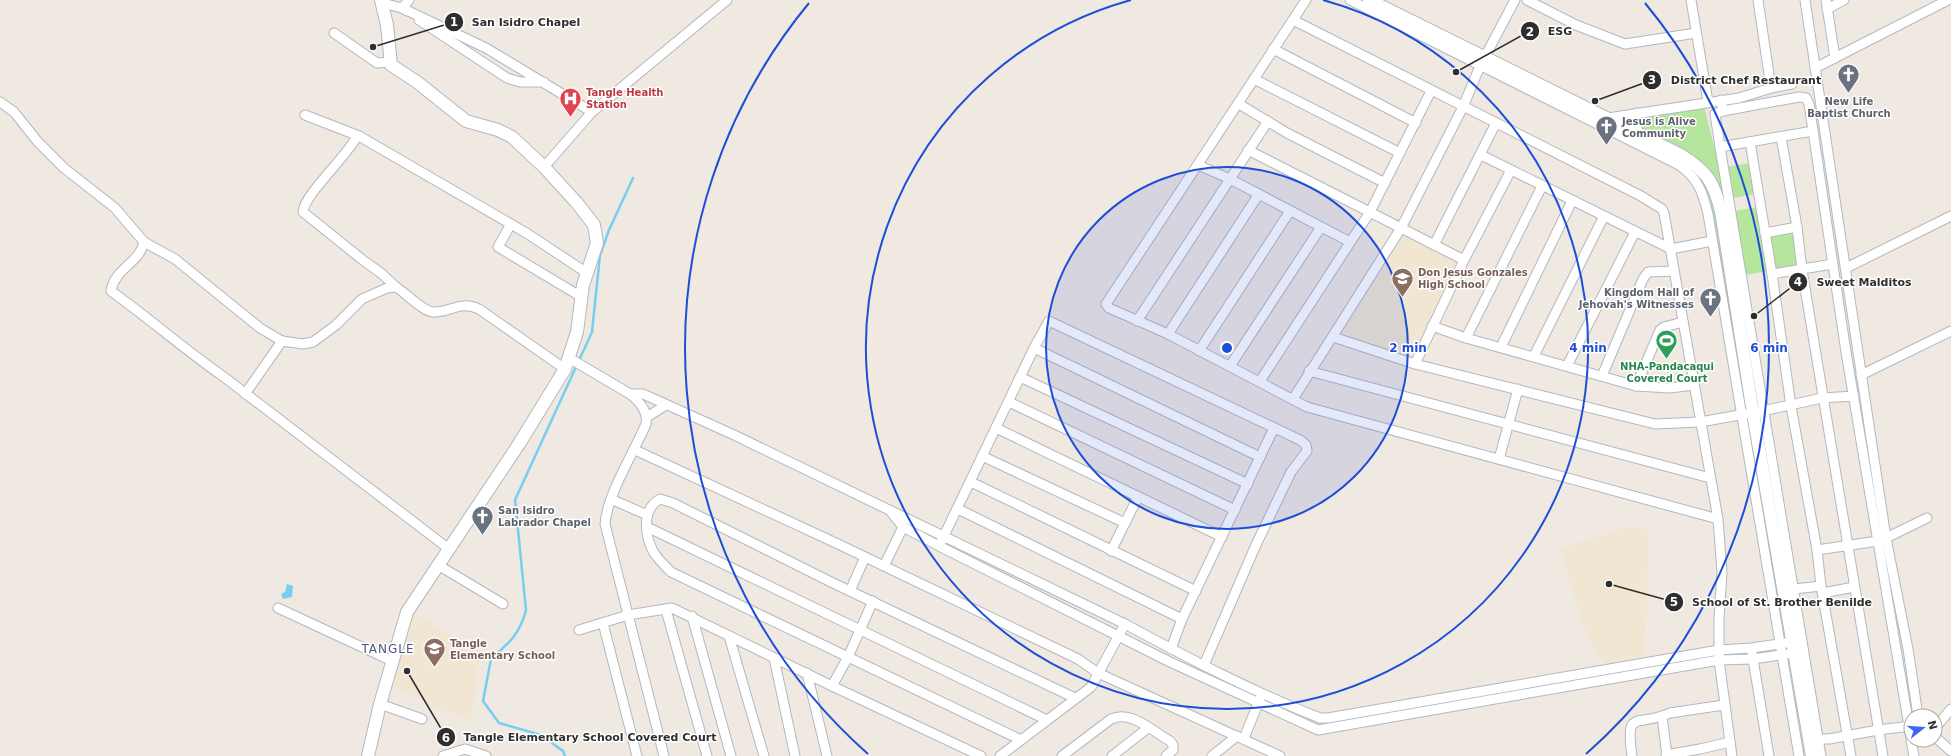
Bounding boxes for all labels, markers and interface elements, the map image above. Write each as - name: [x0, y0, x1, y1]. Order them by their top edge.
- callout: San Isidro Chapel: [444, 11, 588, 34]
- text: 1: [450, 15, 458, 29]
- text: San Isidro Chapel: [472, 16, 580, 29]
- callout: ESG: [1520, 20, 1580, 43]
- text: 2: [1526, 25, 1534, 39]
- text: ESG: [1548, 25, 1572, 38]
- church icon: New Life Baptist Church: [1836, 62, 1862, 95]
- callout: District Chef Restaurant: [1642, 68, 1829, 91]
- text: 3: [1648, 73, 1656, 87]
- text: District Chef Restaurant: [1671, 74, 1821, 87]
- hospital icon: Tangle Health Station: [557, 85, 583, 118]
- place label: Tangle Health Station: [586, 87, 663, 110]
- place label: New Life Baptist Church: [1807, 96, 1891, 119]
- church icon: Jesus is Alive Community: [1594, 114, 1620, 147]
- place label: Jesus is Alive Community: [1621, 116, 1696, 139]
- school or university icon: Don Jesus Gonzales High School: [1390, 265, 1416, 298]
- place label: Don Jesus Gonzales High School: [1418, 267, 1528, 290]
- callout: Sweet Malditos: [1788, 271, 1920, 294]
- text: 4: [1794, 275, 1802, 289]
- text: Sweet Malditos: [1816, 276, 1912, 289]
- church icon: Kingdom Hall of Jehovah's Witnesses: [1697, 285, 1723, 318]
- place label: Kingdom Hall of Jehovah's Witnesses: [1578, 287, 1695, 310]
- sports icon: NHA-Pandacaqui Covered Court: [1654, 327, 1680, 360]
- centre of rings: [1220, 341, 1234, 355]
- text: 2 min: [1389, 341, 1427, 355]
- text: 4 min: [1569, 341, 1607, 355]
- text: 6 min: [1750, 341, 1788, 355]
- place label: NHA-Pandacaqui Covered Court: [1620, 361, 1714, 384]
- church icon: San Isidro Labrador Chapel: [469, 503, 495, 536]
- place label: San Isidro Labrador Chapel: [498, 505, 591, 528]
- callout: School of St. Brother Benilde: [1664, 591, 1881, 614]
- text: 5: [1670, 595, 1678, 609]
- text: School of St. Brother Benilde: [1692, 596, 1872, 609]
- school or university icon: Tangle Elementary School: [422, 636, 448, 669]
- place label: Tangle Elementary School: [450, 638, 555, 661]
- district label: TANGLE: [360, 642, 415, 656]
- north arrow: [1903, 708, 1943, 748]
- text: N: [1925, 719, 1940, 732]
- callout: Tangle Elementary School Covered Court: [436, 726, 724, 749]
- text: 6: [442, 731, 450, 745]
- text: Tangle Elementary School Covered Court: [464, 731, 716, 744]

